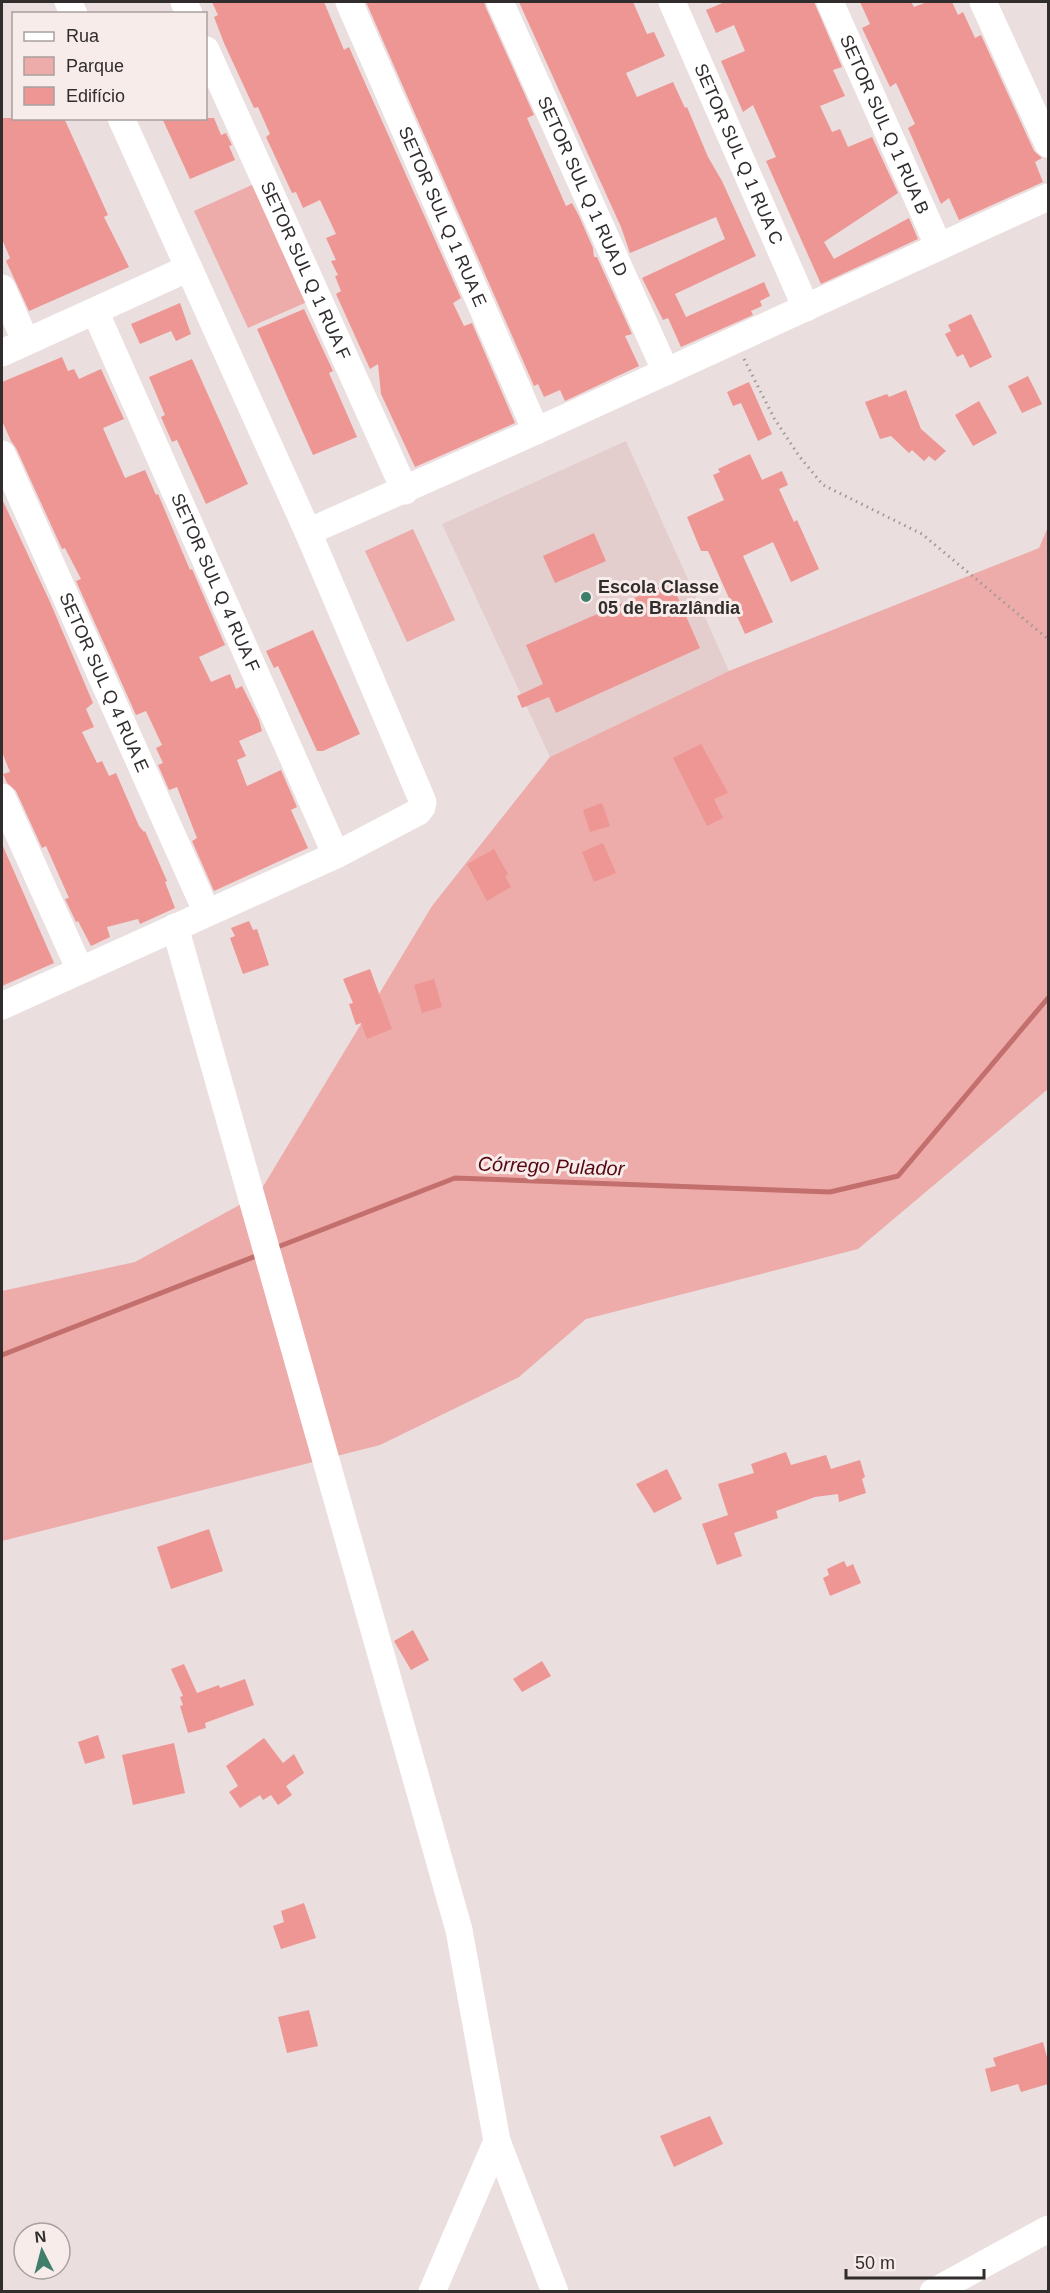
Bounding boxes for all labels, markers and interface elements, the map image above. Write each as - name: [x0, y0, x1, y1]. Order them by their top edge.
- legend: [12, 12, 207, 120]
- text: Rua: [66, 26, 100, 46]
- street label: SETOR SUL Q 1 RUA B: [836, 32, 933, 217]
- text: Parque: [66, 56, 124, 76]
- street label: SETOR SUL Q 1 RUA C: [690, 61, 787, 247]
- text: Edifício: [66, 86, 125, 106]
- street label: SETOR SUL Q 1 RUA D: [534, 93, 632, 279]
- street label: SETOR SUL Q 1 RUA E: [395, 123, 490, 310]
- street label: SETOR SUL Q 1 RUA F: [257, 178, 354, 363]
- street label: SETOR SUL Q 4 RUA F: [167, 490, 264, 675]
- place label: Escola Classe 05 de Brazlândia: [598, 577, 741, 618]
- street label: SETOR SUL Q 4 RUA E: [55, 590, 153, 775]
- marker: Escola Classe 05 de Brazlândia: [579, 590, 593, 604]
- water label: Córrego Pulador: [477, 1152, 626, 1180]
- north arrow: [12, 2221, 72, 2281]
- text: N: [34, 2228, 47, 2246]
- scale bar: [846, 2242, 984, 2280]
- text: 50 m: [855, 2253, 895, 2273]

